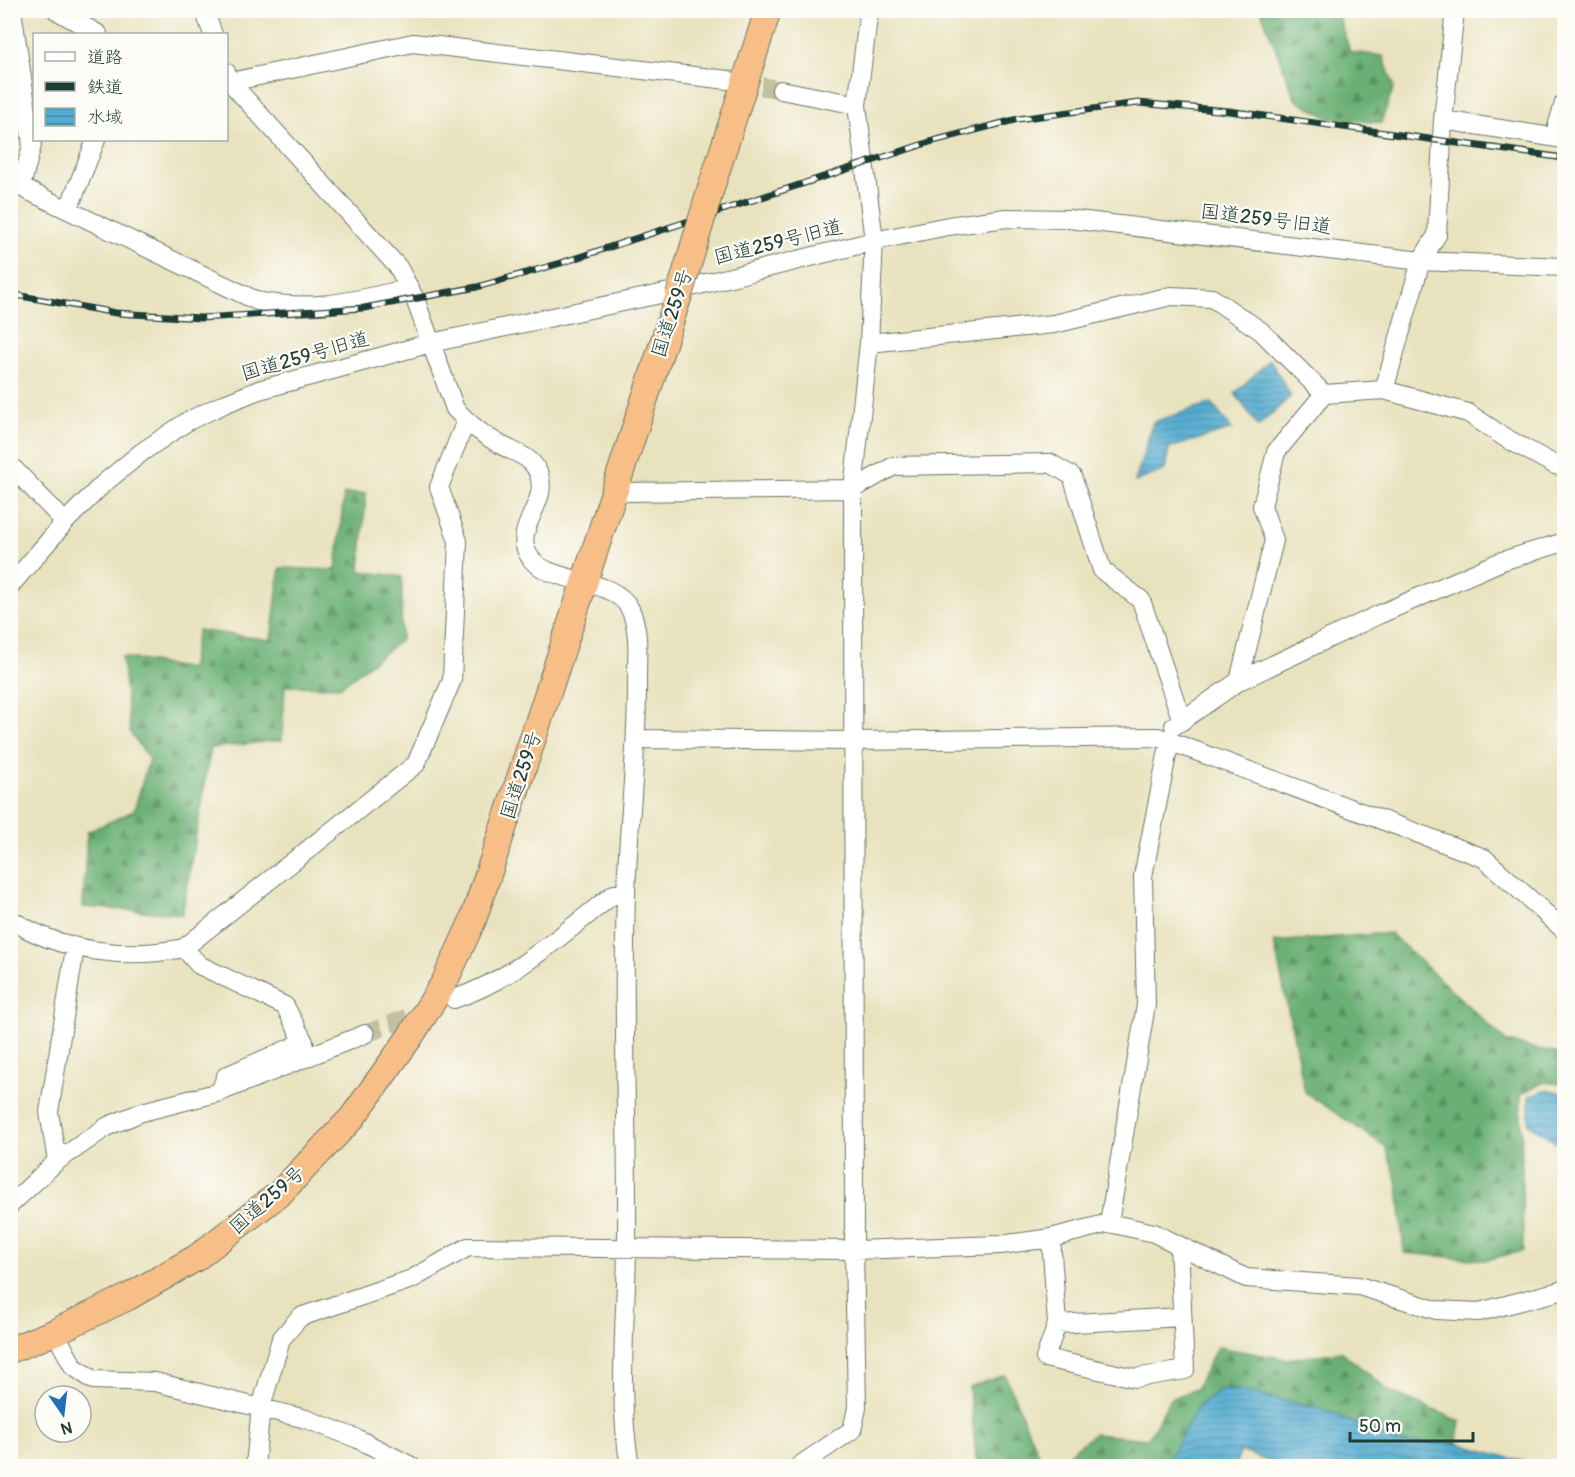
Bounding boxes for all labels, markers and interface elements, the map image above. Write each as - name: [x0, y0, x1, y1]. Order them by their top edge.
- legend: [33, 33, 228, 141]
- text: 道路: [87, 46, 123, 69]
- text: 鉄道: [87, 76, 123, 99]
- text: 水域: [87, 106, 123, 129]
- street label: 国道259号旧道: [1199, 199, 1333, 239]
- street label: 国道259号旧道: [711, 214, 845, 270]
- street label: 国道259号: [646, 265, 698, 361]
- street label: 国道259号旧道: [238, 326, 372, 386]
- street label: 国道259号: [495, 727, 547, 823]
- street label: 国道259号: [224, 1160, 310, 1240]
- north arrow: [33, 1384, 93, 1444]
- scale bar: [1350, 1405, 1473, 1443]
- text: 50 m: [1359, 1415, 1401, 1438]
- text: N: [59, 1417, 74, 1439]

